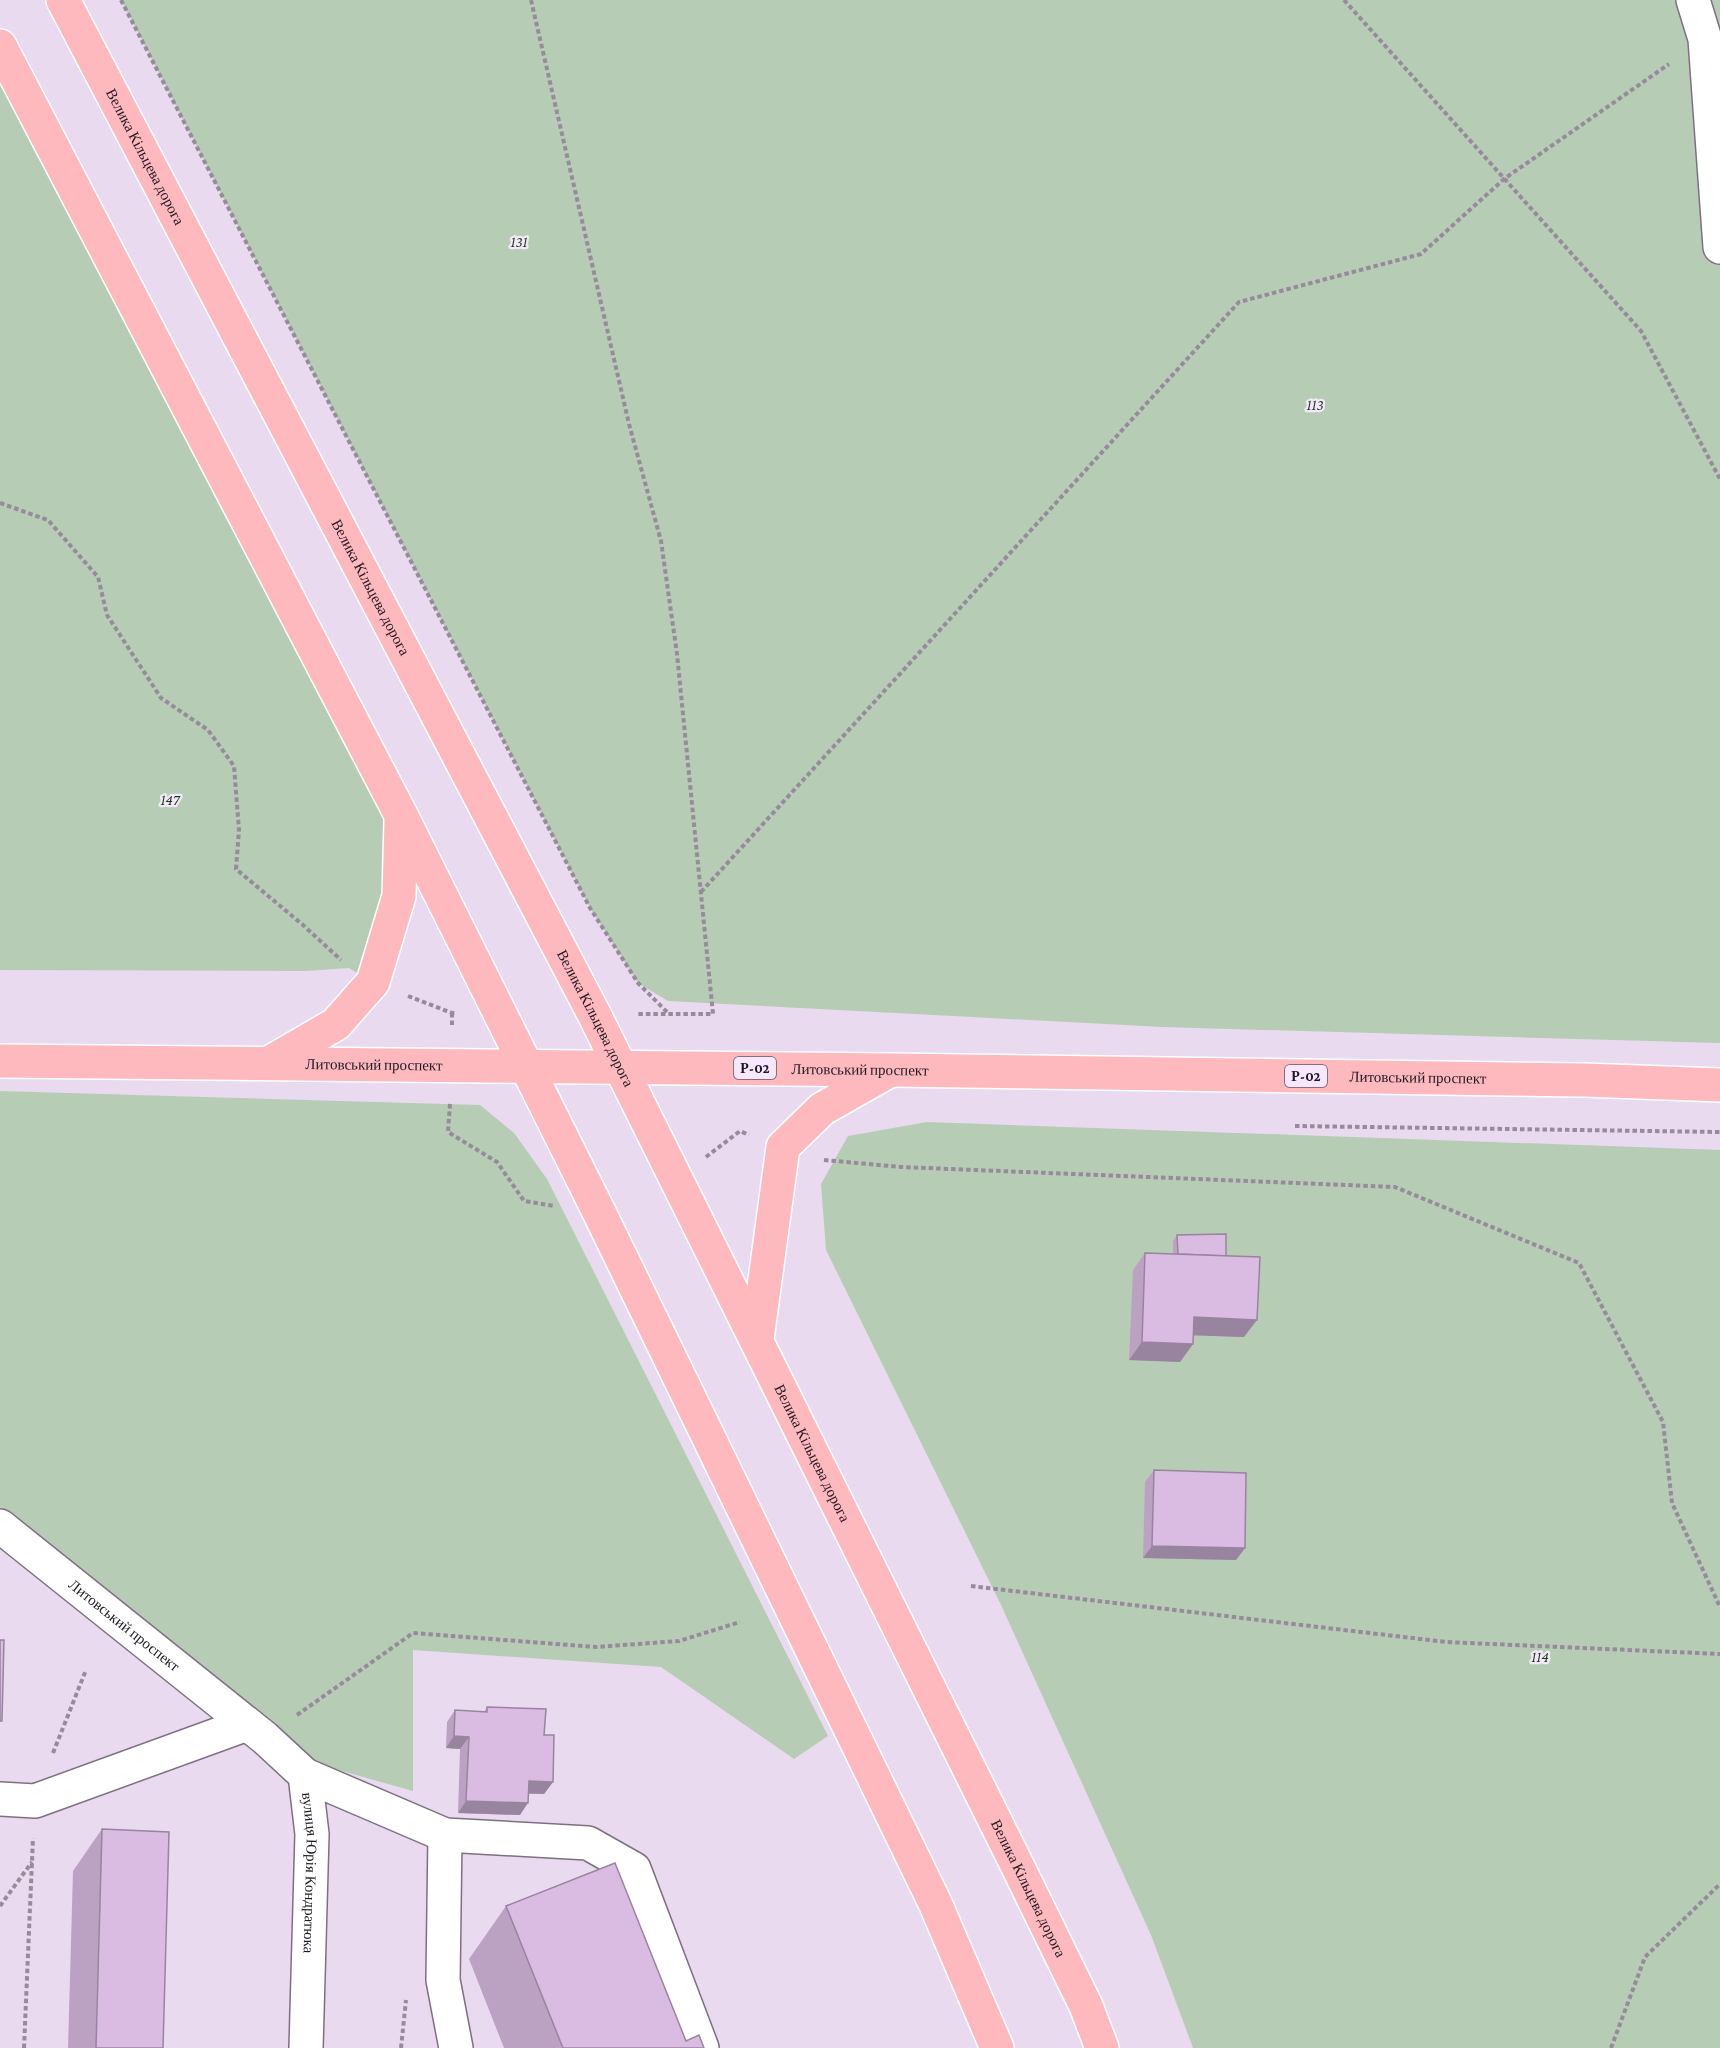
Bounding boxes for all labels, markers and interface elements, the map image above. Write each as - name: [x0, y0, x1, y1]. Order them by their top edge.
- street label: Велика Кільцева дорога: [103, 86, 187, 228]
- park label: 131: [510, 234, 528, 250]
- park label: 113: [1306, 397, 1324, 413]
- street label: Велика Кільцева дорога: [328, 517, 413, 658]
- park label: 147: [160, 792, 181, 808]
- street label: Велика Кільцева дорога: [554, 947, 637, 1090]
- street label: Литовський проспект: [305, 1056, 443, 1073]
- road number: Р-02: [734, 1057, 776, 1079]
- street label: Литовський проспект: [791, 1061, 929, 1079]
- road number: Р-02: [1285, 1065, 1327, 1087]
- street label: Литовський проспект: [1349, 1069, 1487, 1087]
- street label: Велика Кільцева дорога: [771, 1382, 853, 1525]
- street label: Литовський проспект: [66, 1576, 183, 1675]
- park label: 114: [1531, 1649, 1549, 1665]
- street label: вулиця Юрія Кондратюка: [299, 1791, 320, 1954]
- street label: Велика Кільцева дорога: [988, 1817, 1069, 1960]

